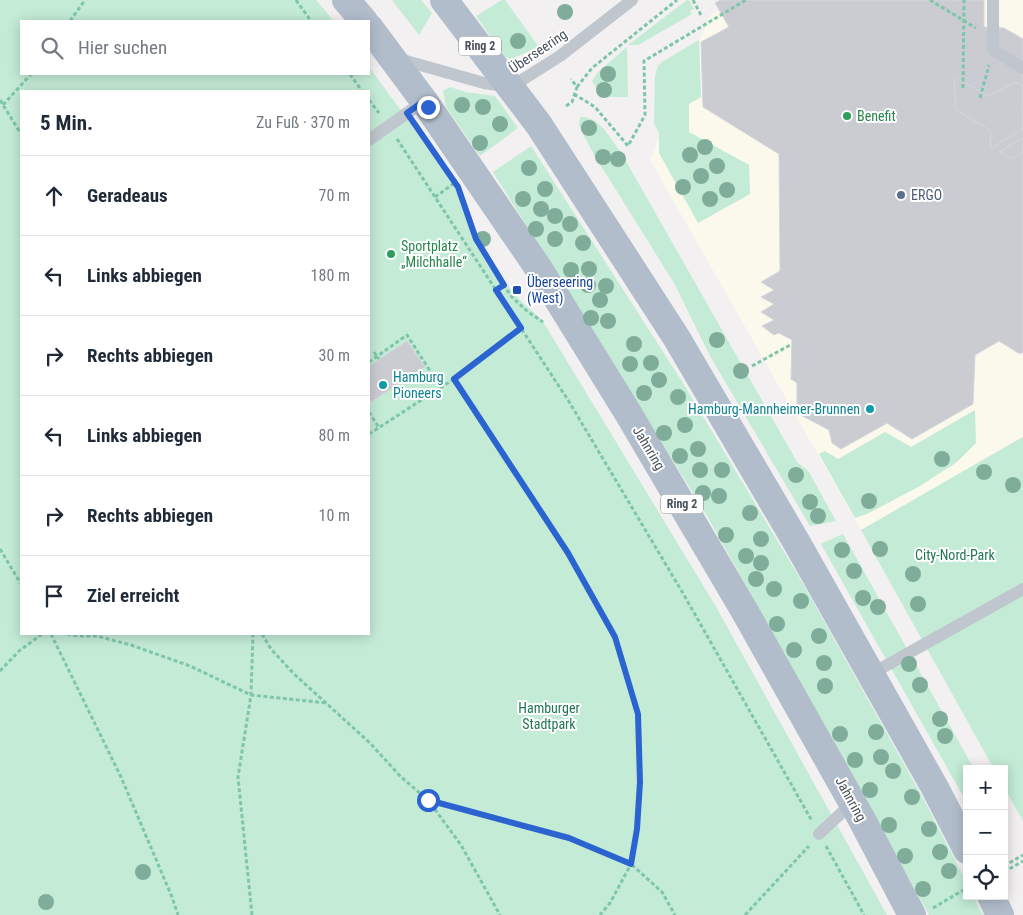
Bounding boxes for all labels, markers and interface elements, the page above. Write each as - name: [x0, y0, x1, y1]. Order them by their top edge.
- search box: [20, 20, 370, 75]
- street label: Überseering: [506, 26, 570, 76]
- icon: search: [38, 34, 66, 62]
- text: Hier suchen: [78, 36, 167, 59]
- road number: Ring 2: [459, 36, 501, 56]
- route end: [417, 96, 440, 119]
- place label: Benefit: [857, 108, 896, 124]
- marker: Benefit: [841, 110, 853, 122]
- text: 5 Min.: [40, 111, 93, 135]
- text: Zu Fuß · 370 m: [256, 113, 350, 132]
- icon: ahead: [40, 182, 68, 210]
- text: Geradeaus: [87, 184, 168, 207]
- text: 70 m: [318, 186, 350, 205]
- place label: ERGO: [911, 187, 942, 203]
- marker: ERGO: [895, 189, 907, 201]
- place label: Sportplatz „Milchhalle“: [401, 238, 467, 270]
- marker: Sportplatz „Milchhalle“: [385, 248, 397, 260]
- icon: left: [40, 262, 68, 290]
- text: Links abbiegen: [87, 264, 202, 287]
- text: 180 m: [311, 266, 350, 285]
- place label: Überseering (West): [527, 274, 593, 307]
- marker: Überseering (West): [511, 284, 523, 296]
- icon: right: [40, 342, 68, 370]
- text: Rechts abbiegen: [87, 344, 213, 367]
- text: 30 m: [318, 346, 350, 365]
- place label: Hamburg Pioneers: [393, 369, 444, 401]
- marker: Hamburg Pioneers: [377, 379, 389, 391]
- place label: Hamburg-Mannheimer-Brunnen: [688, 401, 860, 417]
- marker: Hamburg-Mannheimer-Brunnen: [864, 403, 876, 415]
- icon: left: [40, 422, 68, 450]
- street label: Jahnring: [630, 423, 668, 473]
- text: Links abbiegen: [87, 424, 202, 447]
- text: 80 m: [318, 426, 350, 445]
- road number: Ring 2: [661, 494, 703, 514]
- icon: right: [40, 502, 68, 530]
- text: Rechts abbiegen: [87, 504, 213, 527]
- text: 10 m: [318, 506, 350, 525]
- park label: City-Nord-Park: [915, 547, 996, 563]
- icon: arrive: [40, 582, 68, 610]
- text: Ziel erreicht: [87, 584, 179, 607]
- park label: Hamburger Stadtpark: [518, 700, 580, 732]
- map controls: [963, 765, 1008, 900]
- button: +: [963, 765, 1008, 810]
- street label: Jahnring: [832, 774, 870, 824]
- route start: [417, 789, 440, 812]
- button: −: [963, 810, 1008, 855]
- button: locate: [963, 855, 1008, 900]

